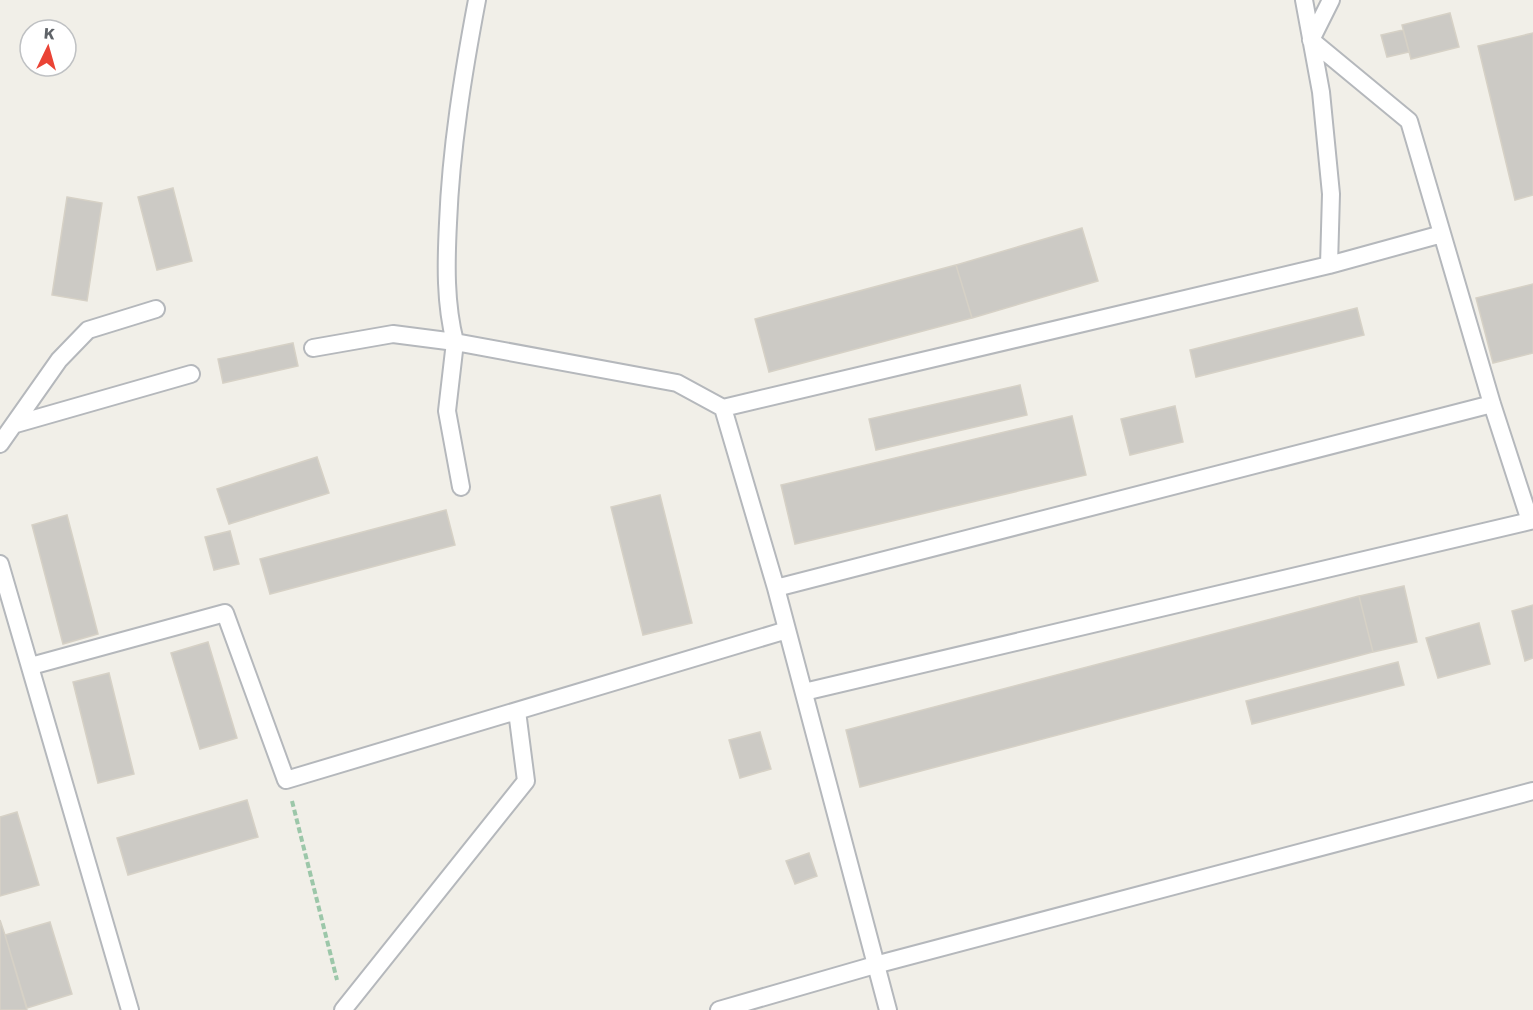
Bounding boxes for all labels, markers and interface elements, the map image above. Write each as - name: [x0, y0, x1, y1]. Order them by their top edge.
- north arrow: [18, 18, 78, 78]
- text: K: [43, 24, 56, 44]

